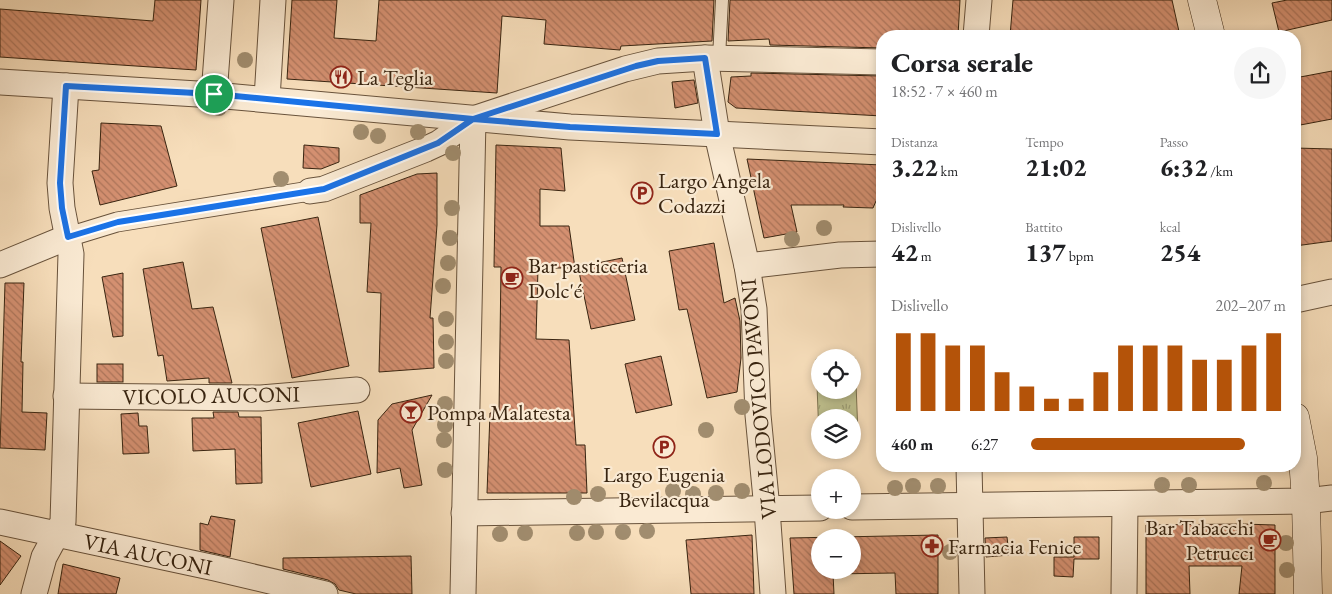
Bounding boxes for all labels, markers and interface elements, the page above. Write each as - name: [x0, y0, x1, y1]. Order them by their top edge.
- text: Corsa serale: [891, 44, 1033, 80]
- button: share: [1234, 47, 1286, 99]
- place label: La Teglia: [357, 63, 433, 92]
- restaurant icon: La Teglia: [329, 65, 353, 89]
- pin: [193, 73, 235, 115]
- icon: arrive: [200, 80, 228, 108]
- text: 18:52 · 7 × 460 m: [891, 81, 998, 102]
- text: Distanza: [891, 133, 938, 151]
- text: Tempo: [1025, 133, 1064, 151]
- text: Passo: [1160, 133, 1188, 151]
- text: 3.22: [891, 151, 938, 183]
- text: 21:02: [1025, 151, 1087, 183]
- text: 6:32: [1160, 151, 1207, 183]
- text: km: [938, 162, 958, 180]
- text: /km: [1207, 162, 1233, 180]
- place label: Largo Angela Codazzi: [658, 166, 771, 220]
- parking icon: Largo Angela Codazzi: [630, 181, 654, 205]
- text: Dislivello: [891, 218, 941, 236]
- text: Battito: [1025, 218, 1063, 236]
- text: kcal: [1160, 218, 1181, 236]
- text: 42: [891, 236, 918, 268]
- text: 137: [1025, 236, 1066, 268]
- text: 254: [1160, 236, 1200, 268]
- text: m: [918, 247, 932, 265]
- text: bpm: [1066, 247, 1094, 265]
- place label: Bar pasticceria Dolc'é: [528, 251, 648, 305]
- cafe icon: Bar pasticceria Dolc'é: [500, 266, 524, 290]
- street label: VIA LODOVICO PAVONI: [733, 277, 783, 520]
- text: Dislivello: [891, 295, 948, 316]
- text: 202–207 m: [1215, 295, 1286, 316]
- map controls: [811, 349, 861, 579]
- button: locate: [811, 349, 861, 399]
- street label: VICOLO AUCONI: [122, 379, 301, 412]
- place label: Pompa Malatesta: [427, 398, 571, 427]
- bar icon: Pompa Malatesta: [399, 400, 423, 424]
- button: layers: [811, 409, 861, 459]
- text: 460 m: [891, 434, 933, 455]
- text: 6:27: [971, 434, 998, 455]
- parking icon: Largo Eugenia Bevilacqua: [652, 435, 676, 459]
- place label: Largo Eugenia Bevilacqua: [603, 460, 725, 514]
- button: +: [811, 469, 861, 519]
- place label: Bar Tabacchi Petrucci: [1145, 513, 1254, 567]
- street label: VIA AUCONI: [81, 527, 215, 582]
- cafe icon: Bar Tabacchi Petrucci: [1258, 528, 1282, 552]
- button: −: [811, 529, 861, 579]
- place label: Farmacia Fenice: [948, 532, 1082, 561]
- pharmacy icon: Farmacia Fenice: [920, 534, 944, 558]

